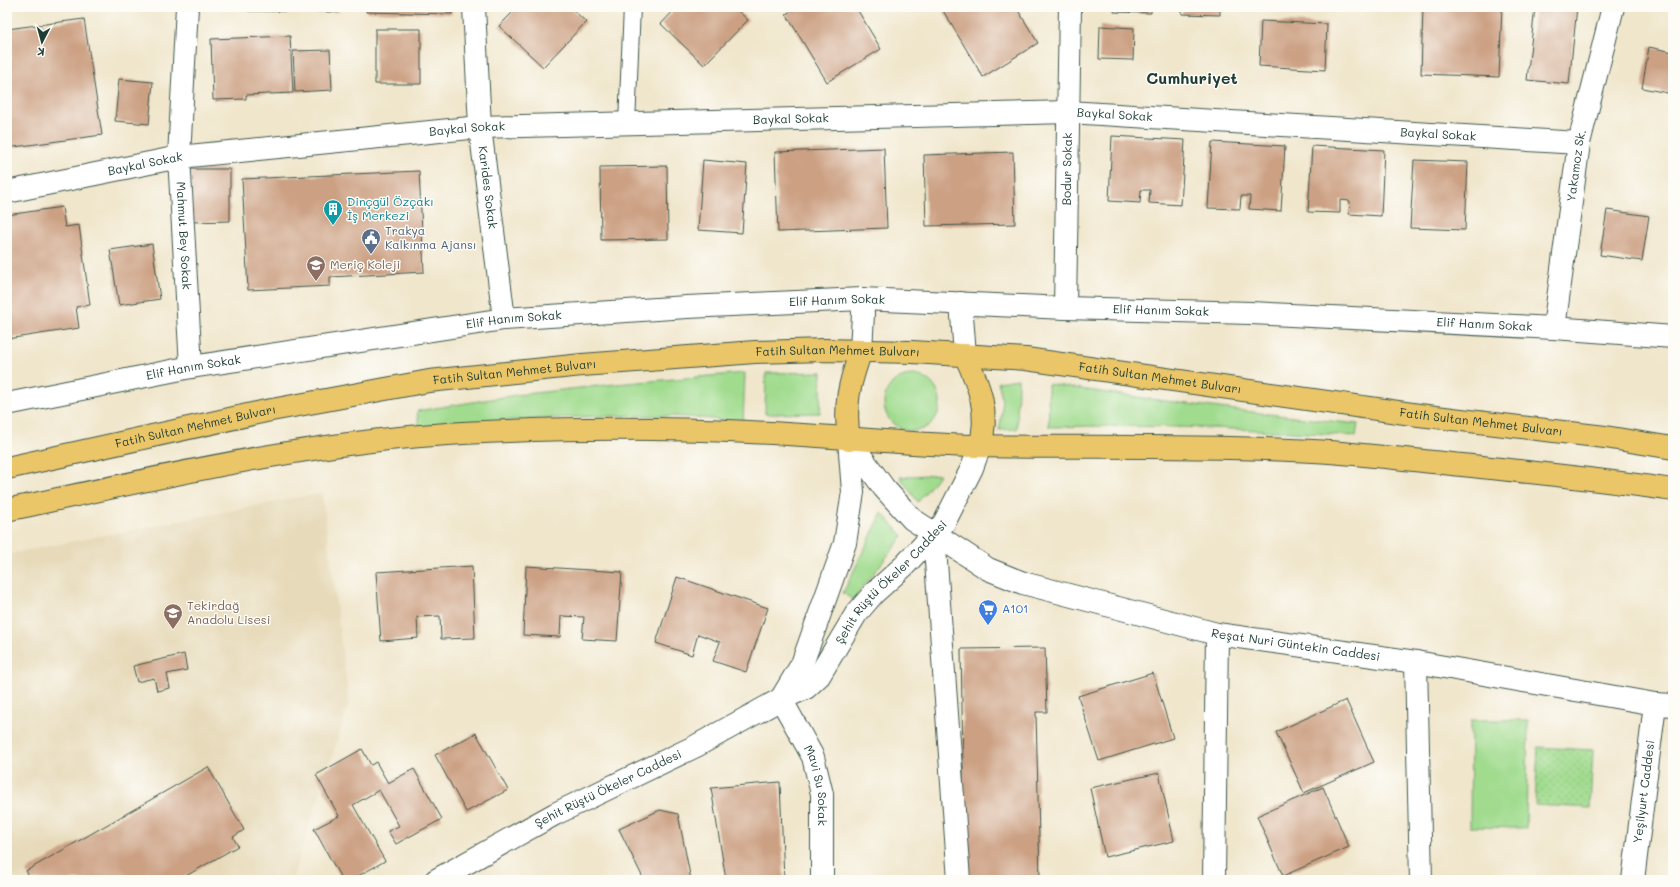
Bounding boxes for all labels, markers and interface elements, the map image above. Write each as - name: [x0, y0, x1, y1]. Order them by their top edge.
- north arrow: [22, 22, 62, 62]
- text: K: [37, 45, 45, 60]
- district label: Cumhuriyet: [1146, 67, 1238, 88]
- street label: Baykal Sokak: [1076, 104, 1153, 124]
- street label: Baykal Sokak: [753, 109, 829, 127]
- street label: Baykal Sokak: [428, 117, 505, 139]
- street label: Baykal Sokak: [1400, 123, 1477, 144]
- street label: Yakamoz Sk.: [1562, 127, 1589, 203]
- street label: Bodur Sokak: [1058, 132, 1075, 206]
- street label: Karides Sokak: [475, 145, 502, 230]
- street label: Baykal Sokak: [106, 148, 183, 178]
- street label: Mahmut Bey Sokak: [173, 181, 196, 290]
- place label: Dinçgül Özçakı İş Merkezi: [347, 193, 434, 223]
- building icon: Dinçgül Özçakı İş Merkezi: [322, 198, 344, 226]
- place label: Trakya Kalkınma Ajansı: [385, 222, 477, 252]
- public building icon: Trakya Kalkınma Ajansı: [360, 227, 382, 255]
- school or university icon: Meriç Koleji: [305, 254, 327, 282]
- place label: Meriç Koleji: [330, 256, 400, 272]
- street label: Elif Hanım Sokak: [789, 290, 886, 309]
- street label: Elif Hanım Sokak: [1113, 300, 1209, 319]
- street label: Elif Hanım Sokak: [465, 306, 562, 332]
- street label: Elif Hanım Sokak: [1436, 313, 1533, 334]
- street label: Fatih Sultan Mehmet Bulvarı: [755, 341, 920, 359]
- street label: Elif Hanım Sokak: [144, 350, 242, 383]
- street label: Fatih Sultan Mehmet Bulvarı: [432, 355, 597, 388]
- street label: Fatih Sultan Mehmet Bulvarı: [1078, 358, 1243, 397]
- street label: Fatih Sultan Mehmet Bulvarı: [113, 400, 277, 451]
- street label: Fatih Sultan Mehmet Bulvarı: [1399, 403, 1564, 439]
- street label: Şehit Rüştü Ökeler Caddesi: [831, 516, 950, 647]
- place label: Tekirdağ Anadolu Lisesi: [187, 597, 270, 627]
- supermarket icon: A101: [977, 598, 999, 626]
- place label: A101: [1002, 600, 1028, 616]
- school or university icon: Tekirdağ Anadolu Lisesi: [162, 602, 184, 630]
- street label: Reşat Nuri Güntekin Caddesi: [1210, 624, 1381, 664]
- street label: Yeşilyurt Caddesi: [1629, 739, 1657, 844]
- street label: Mavi Su Sokak: [801, 742, 831, 826]
- street label: Şehit Rüştü Ökeler Caddesi: [532, 745, 684, 831]

